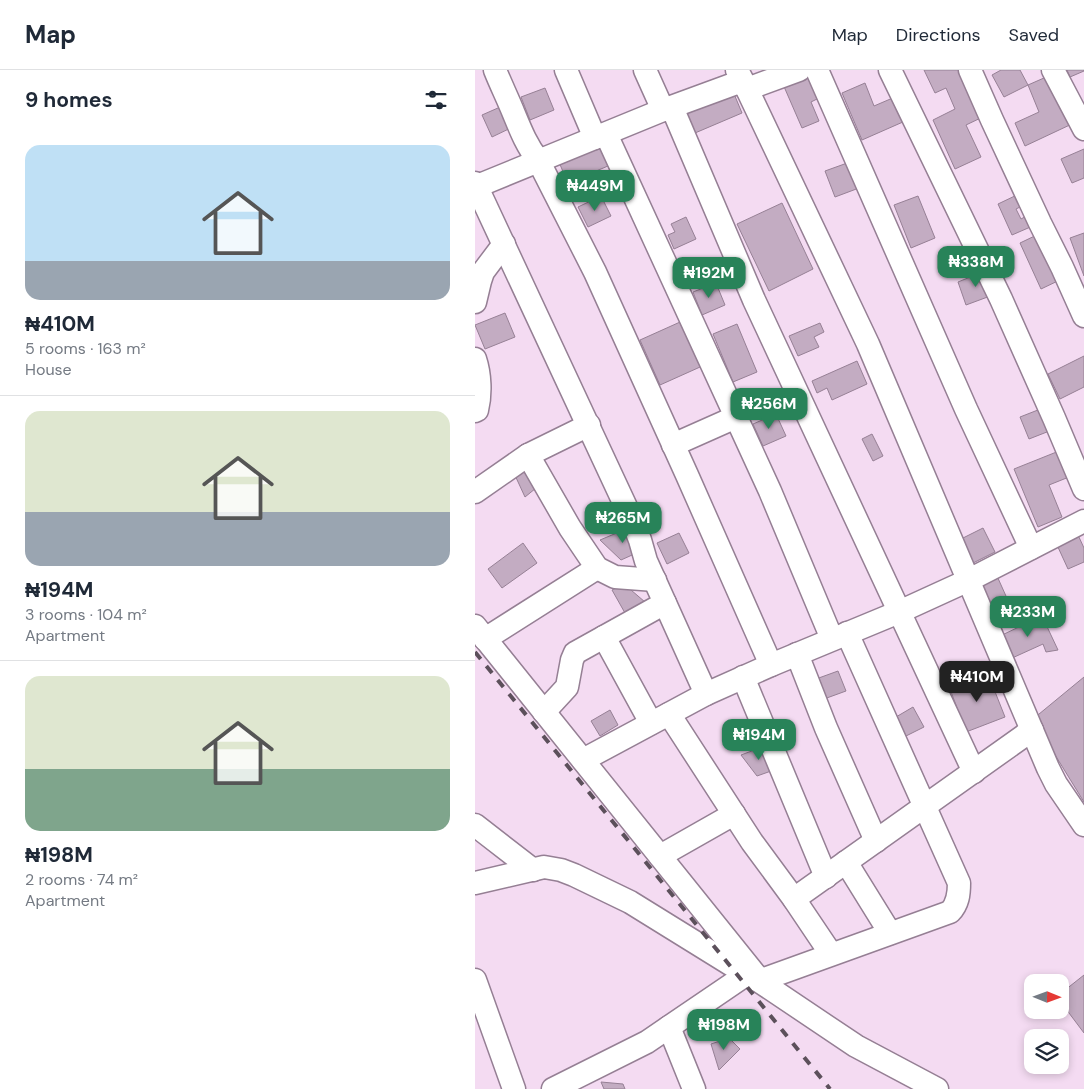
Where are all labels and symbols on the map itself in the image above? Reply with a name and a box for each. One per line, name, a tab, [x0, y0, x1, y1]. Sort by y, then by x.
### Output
pin: ₦449M	[560, 170, 630, 212]
pin: ₦338M	[941, 246, 1011, 288]
pin: ₦192M	[674, 256, 744, 299]
pin: ₦256M	[734, 388, 804, 430]
pin: ₦265M	[588, 502, 658, 544]
pin: ₦233M	[993, 596, 1063, 638]
pin: ₦410M	[942, 660, 1012, 703]
pin: ₦194M	[724, 718, 794, 761]
north arrow	[1024, 974, 1069, 1019]
pin: ₦198M	[689, 1008, 759, 1051]

